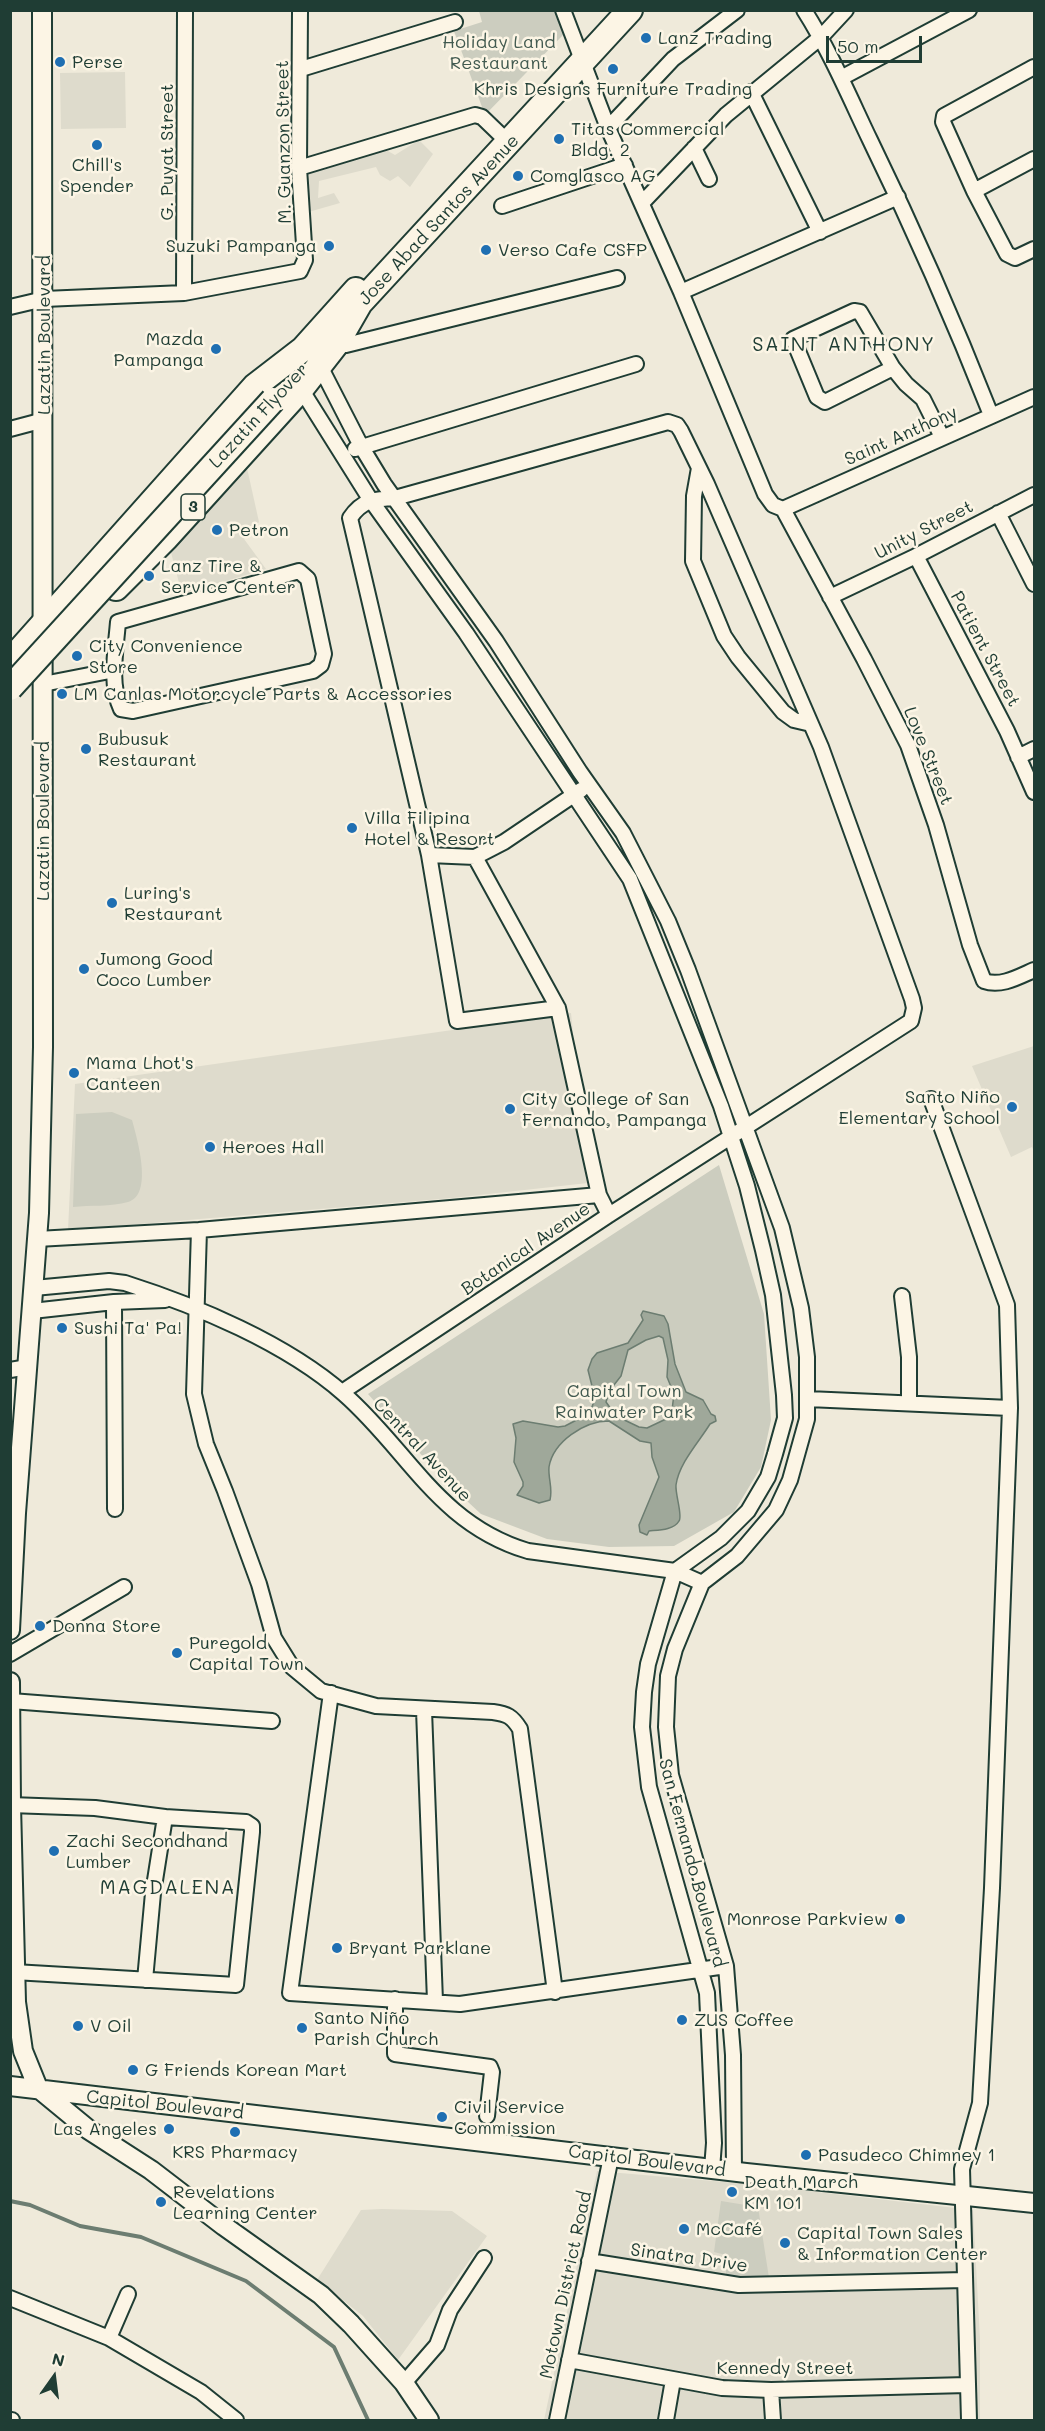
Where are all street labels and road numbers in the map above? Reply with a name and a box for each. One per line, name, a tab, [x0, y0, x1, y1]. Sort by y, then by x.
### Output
street label: M. Guanzon Street	[272, 60, 296, 224]
street label: G. Puyat Street	[156, 84, 178, 220]
street label: Jose Abad Santos Avenue	[354, 130, 524, 310]
street label: Lazatin Boulevard	[33, 255, 55, 415]
street label: Lazatin Flyover	[205, 359, 313, 473]
street label: Saint Anthony	[841, 402, 961, 470]
road number: 3	[181, 494, 205, 520]
street label: Unity Street	[871, 496, 977, 564]
street label: Patient Street	[945, 588, 1025, 710]
street label: Love Street	[899, 704, 957, 808]
street label: Lazatin Boulevard	[32, 741, 54, 901]
street label: Botanical Avenue	[457, 1198, 595, 1300]
street label: Central Avenue	[368, 1393, 476, 1507]
street label: San Fernando Boulevard	[654, 1756, 730, 1970]
street label: Capitol Boulevard	[85, 2086, 245, 2124]
street label: Capitol Boulevard	[567, 2141, 727, 2181]
street label: Motown District Road	[536, 2189, 596, 2381]
street label: Sinatra Drive	[629, 2239, 749, 2277]
street label: Kennedy Street	[716, 2357, 854, 2379]

